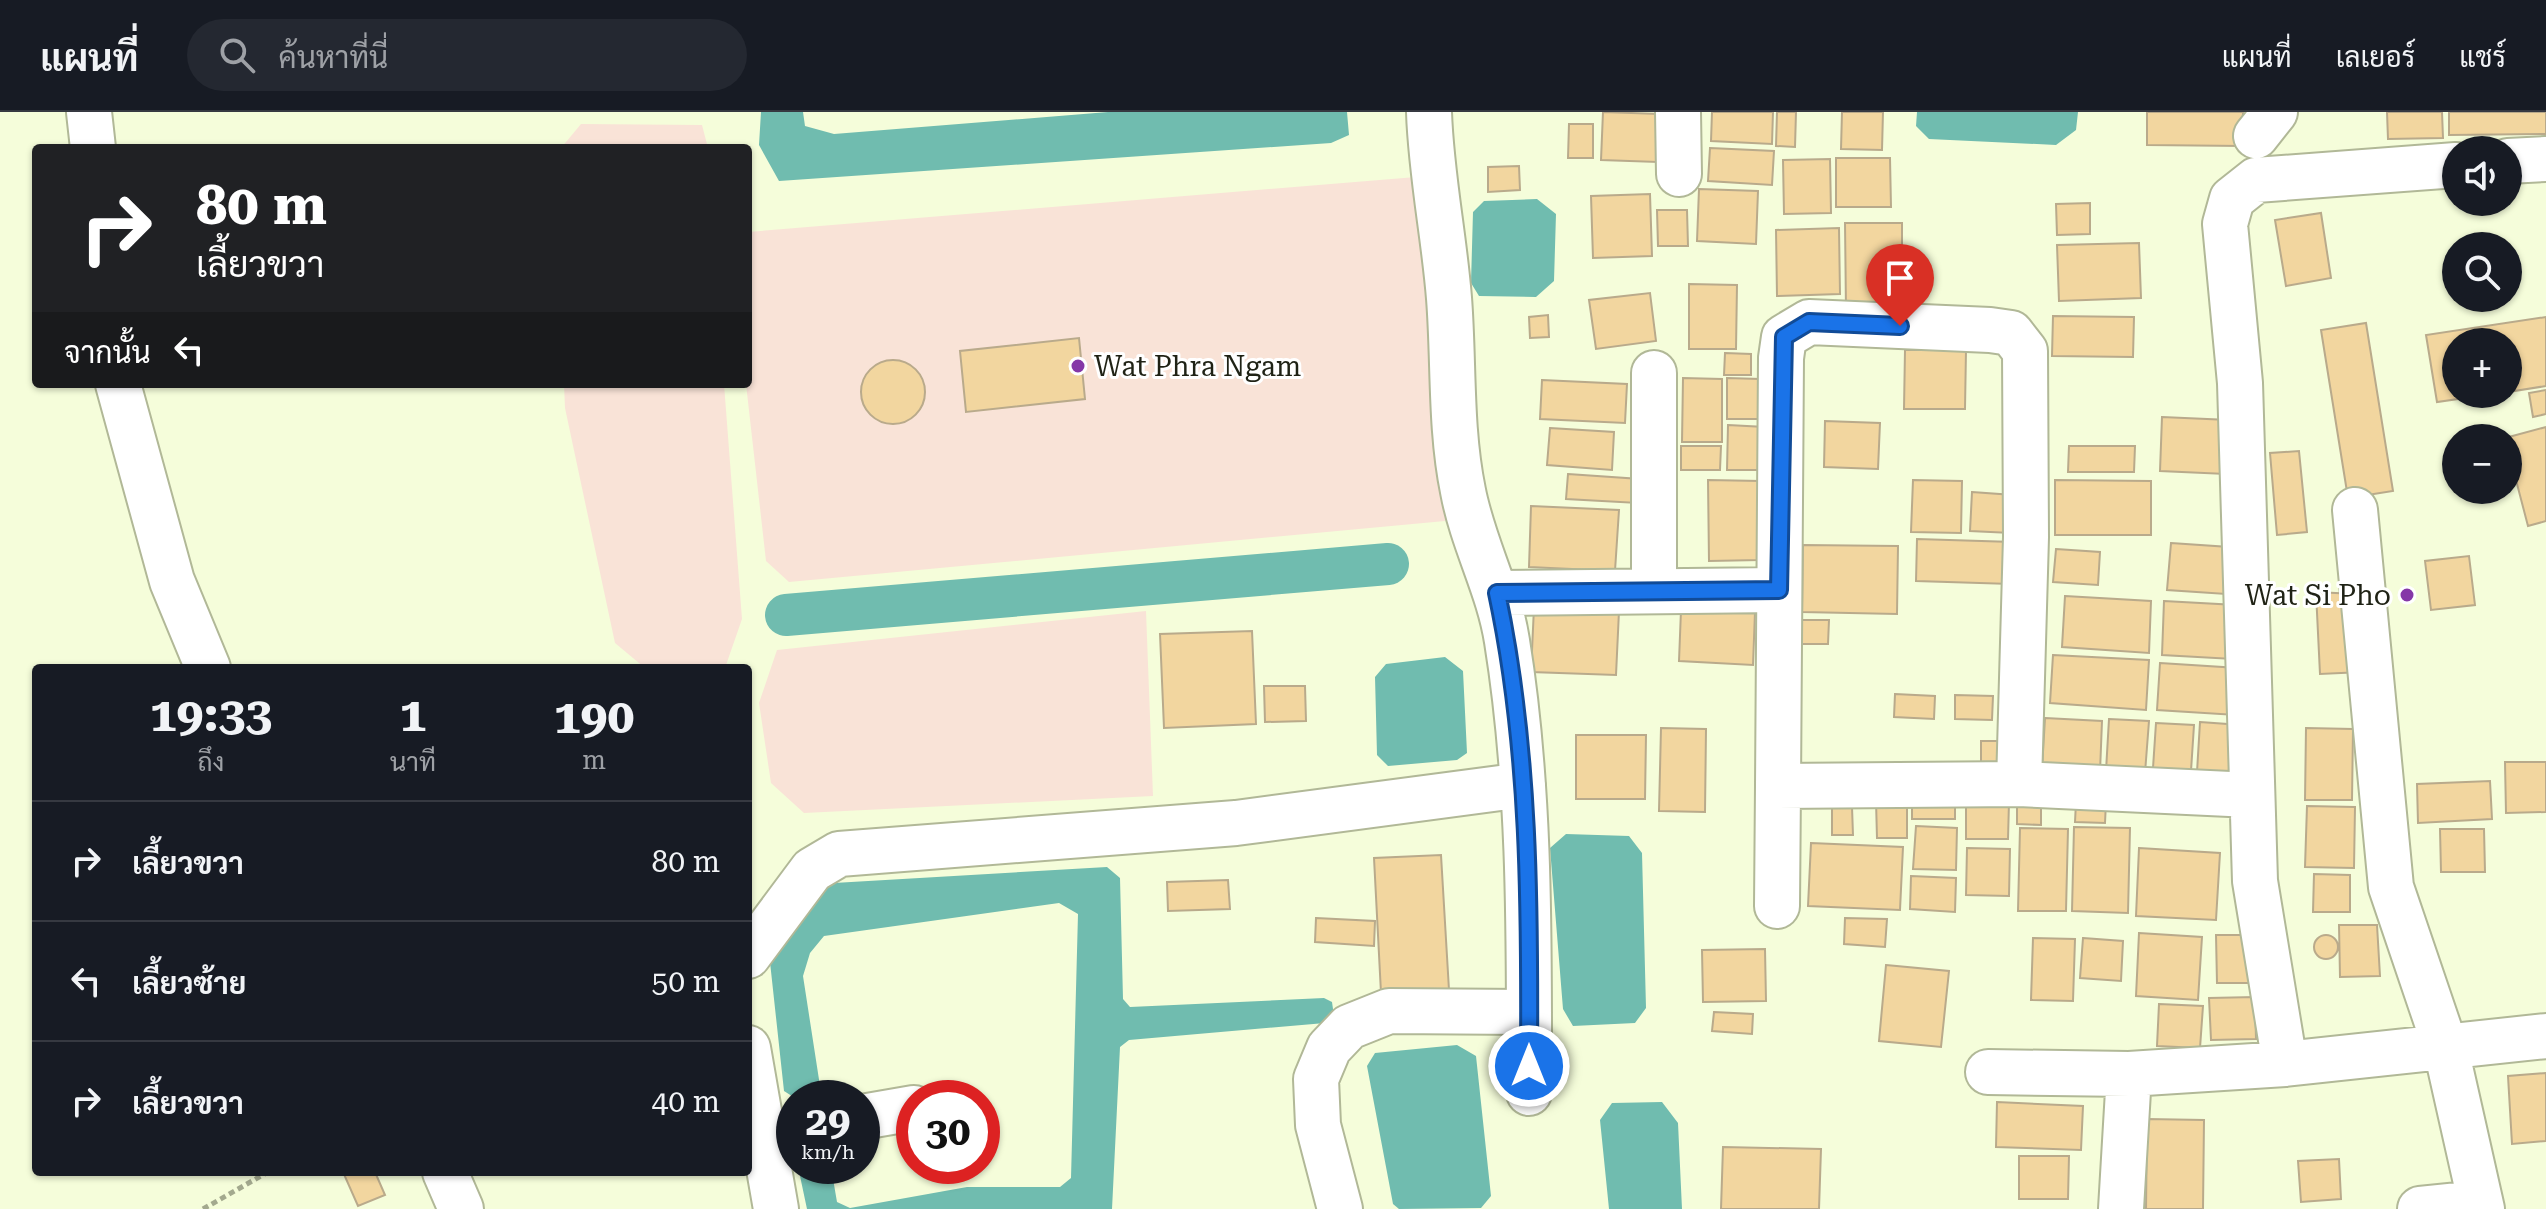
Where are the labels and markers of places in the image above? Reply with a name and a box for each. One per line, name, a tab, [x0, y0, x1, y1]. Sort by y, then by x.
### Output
pin	[1866, 244, 1934, 326]
place label: Wat Phra Ngam	[1094, 350, 1301, 383]
marker: Wat Phra Ngam	[1069, 357, 1087, 375]
place label: Wat Si Pho	[2245, 579, 2391, 612]
marker: Wat Si Pho	[2398, 586, 2416, 604]

